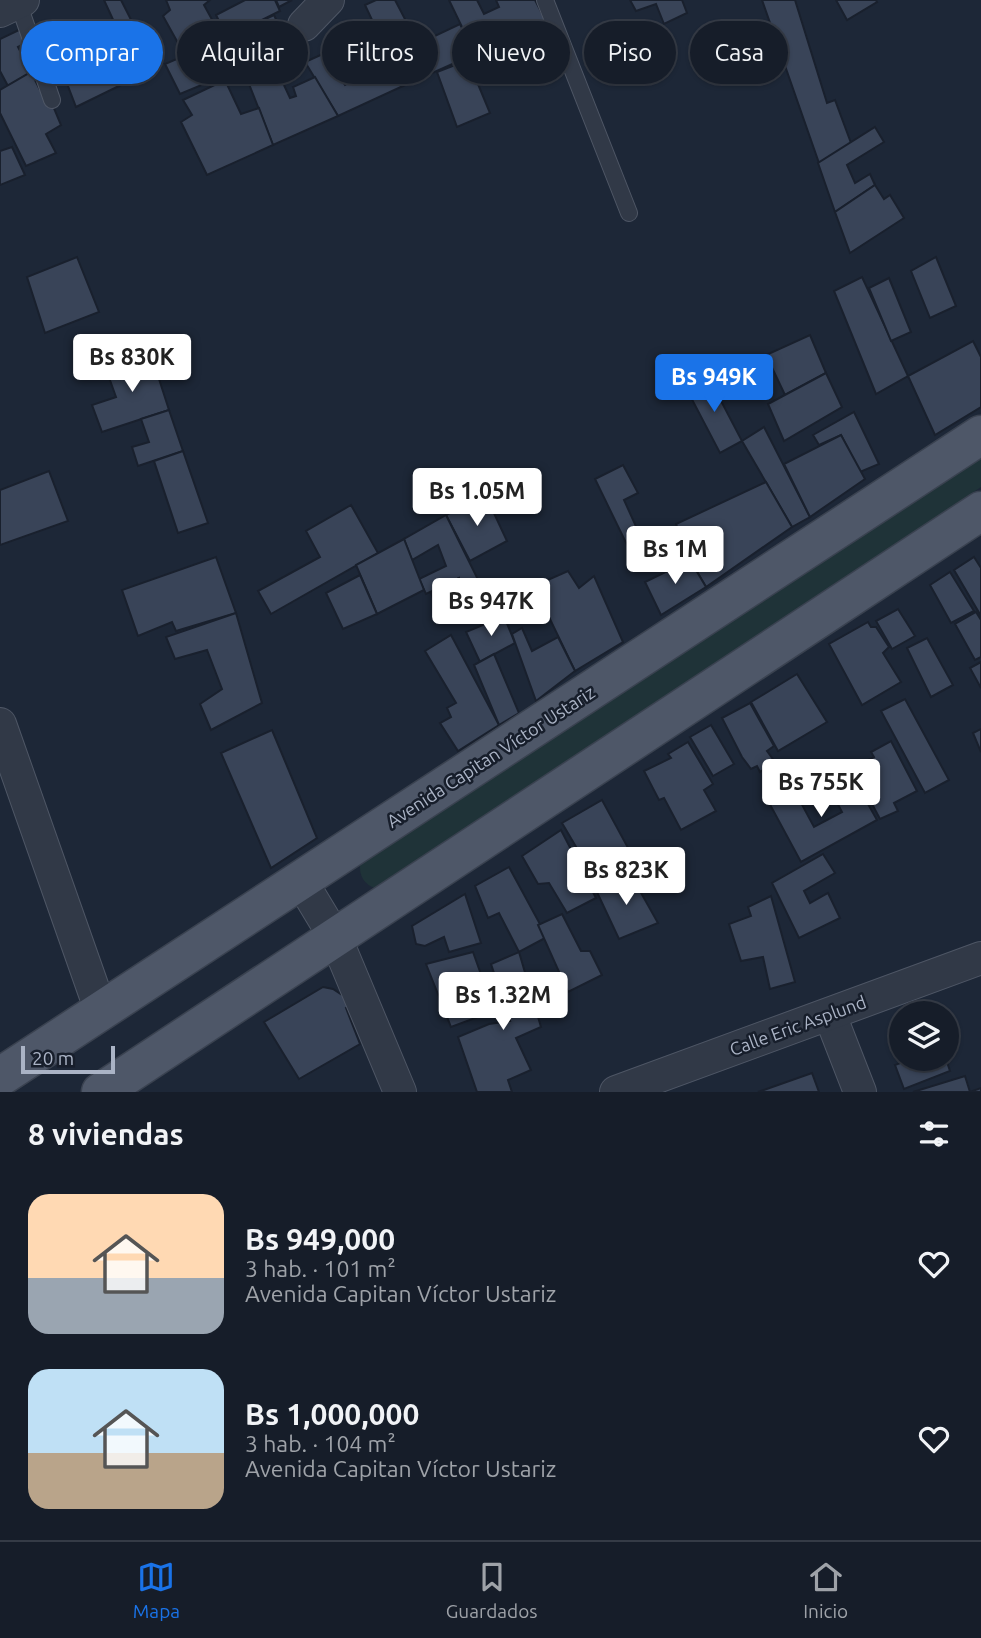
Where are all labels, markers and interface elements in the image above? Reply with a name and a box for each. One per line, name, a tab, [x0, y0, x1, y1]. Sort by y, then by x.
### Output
chip: Comprar	[21, 21, 163, 84]
chip: Alquilar	[177, 21, 308, 84]
chip: Filtros	[322, 21, 438, 84]
chip: Nuevo	[452, 21, 570, 84]
chip: Piso	[584, 21, 676, 84]
chip: Casa	[690, 21, 788, 84]
pin: Bs 830K	[67, 334, 197, 394]
text: Bs 830K	[89, 344, 175, 369]
pin: Bs 949K	[649, 354, 779, 414]
text: Bs 949K	[671, 364, 757, 389]
pin: Bs 1.05M	[405, 468, 549, 528]
text: Bs 1.05M	[429, 478, 525, 503]
pin: Bs 1M	[626, 526, 724, 586]
text: Bs 1M	[643, 536, 708, 561]
pin: Bs 947K	[426, 578, 556, 638]
text: Bs 947K	[448, 588, 534, 613]
street label: Avenida Capitan Víctor Ustariz	[383, 681, 598, 831]
pin: Bs 755K	[756, 760, 886, 819]
text: Bs 755K	[778, 769, 864, 794]
pin: Bs 823K	[561, 848, 691, 907]
text: Bs 823K	[583, 857, 669, 882]
pin: Bs 1.32M	[431, 972, 575, 1032]
text: Bs 1.32M	[455, 982, 551, 1007]
street label: Calle Eric Asplund	[727, 991, 869, 1059]
map controls	[889, 1001, 959, 1071]
button: layers	[889, 1001, 959, 1071]
scale bar	[21, 1043, 116, 1075]
text: 20 m	[32, 1047, 74, 1069]
icon: filters	[915, 1115, 953, 1153]
text: 8 viviendas	[28, 1117, 184, 1151]
icon: home	[84, 1222, 168, 1306]
text: Bs 949,000	[245, 1222, 395, 1256]
icon: heart	[915, 1245, 953, 1283]
text: 3 hab. · 101 m²	[245, 1256, 396, 1281]
text: Avenida Capitan Víctor Ustariz	[245, 1281, 556, 1306]
icon: home	[84, 1397, 168, 1481]
text: Bs 1,000,000	[245, 1397, 419, 1431]
icon: heart	[915, 1420, 953, 1458]
text: 3 hab. · 104 m²	[245, 1431, 396, 1456]
text: Avenida Capitan Víctor Ustariz	[245, 1456, 556, 1481]
tab: Mapa	[133, 1558, 180, 1622]
tab: Guardados	[446, 1558, 538, 1622]
tab: Inicio	[803, 1558, 848, 1622]

